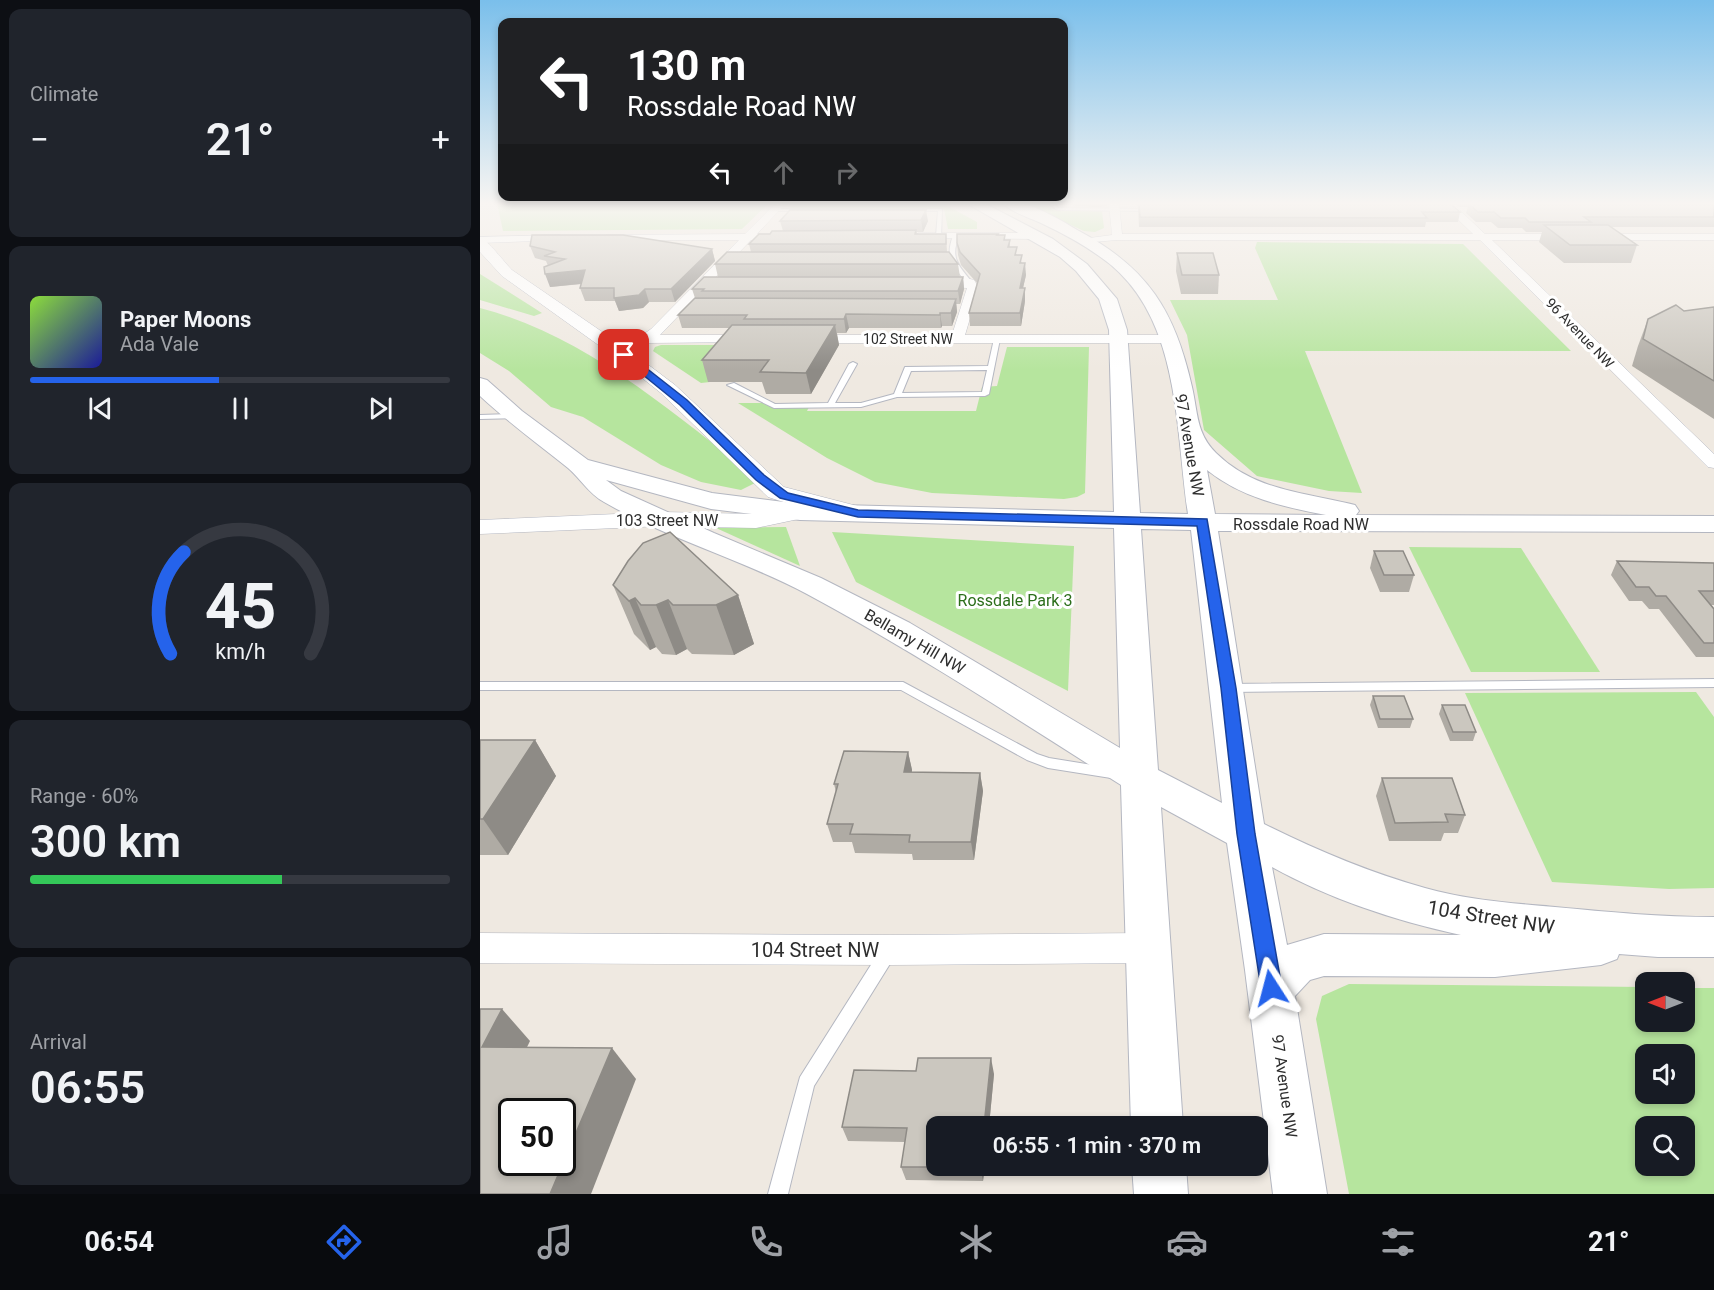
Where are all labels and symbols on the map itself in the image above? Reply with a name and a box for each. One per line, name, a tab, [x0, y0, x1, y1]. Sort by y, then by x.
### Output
street label: 96 Avenue NW	[1543, 295, 1618, 372]
pin	[598, 329, 649, 380]
street label: 102 Street NW	[863, 331, 954, 347]
street label: 97 Avenue NW	[1171, 392, 1208, 498]
street label: 103 Street NW	[616, 511, 718, 530]
street label: Rossdale Road NW	[1233, 515, 1369, 534]
park label: Rossdale Park 3	[958, 591, 1072, 610]
street label: Bellamy Hill NW	[861, 605, 969, 678]
street label: 104 Street NW	[1426, 895, 1557, 939]
street label: 104 Street NW	[751, 938, 879, 962]
position arrow	[1239, 956, 1303, 1020]
north arrow	[1635, 972, 1695, 1032]
street label: 97 Avenue NW	[1268, 1033, 1301, 1139]
speed limit sign: 50	[498, 1098, 576, 1176]

